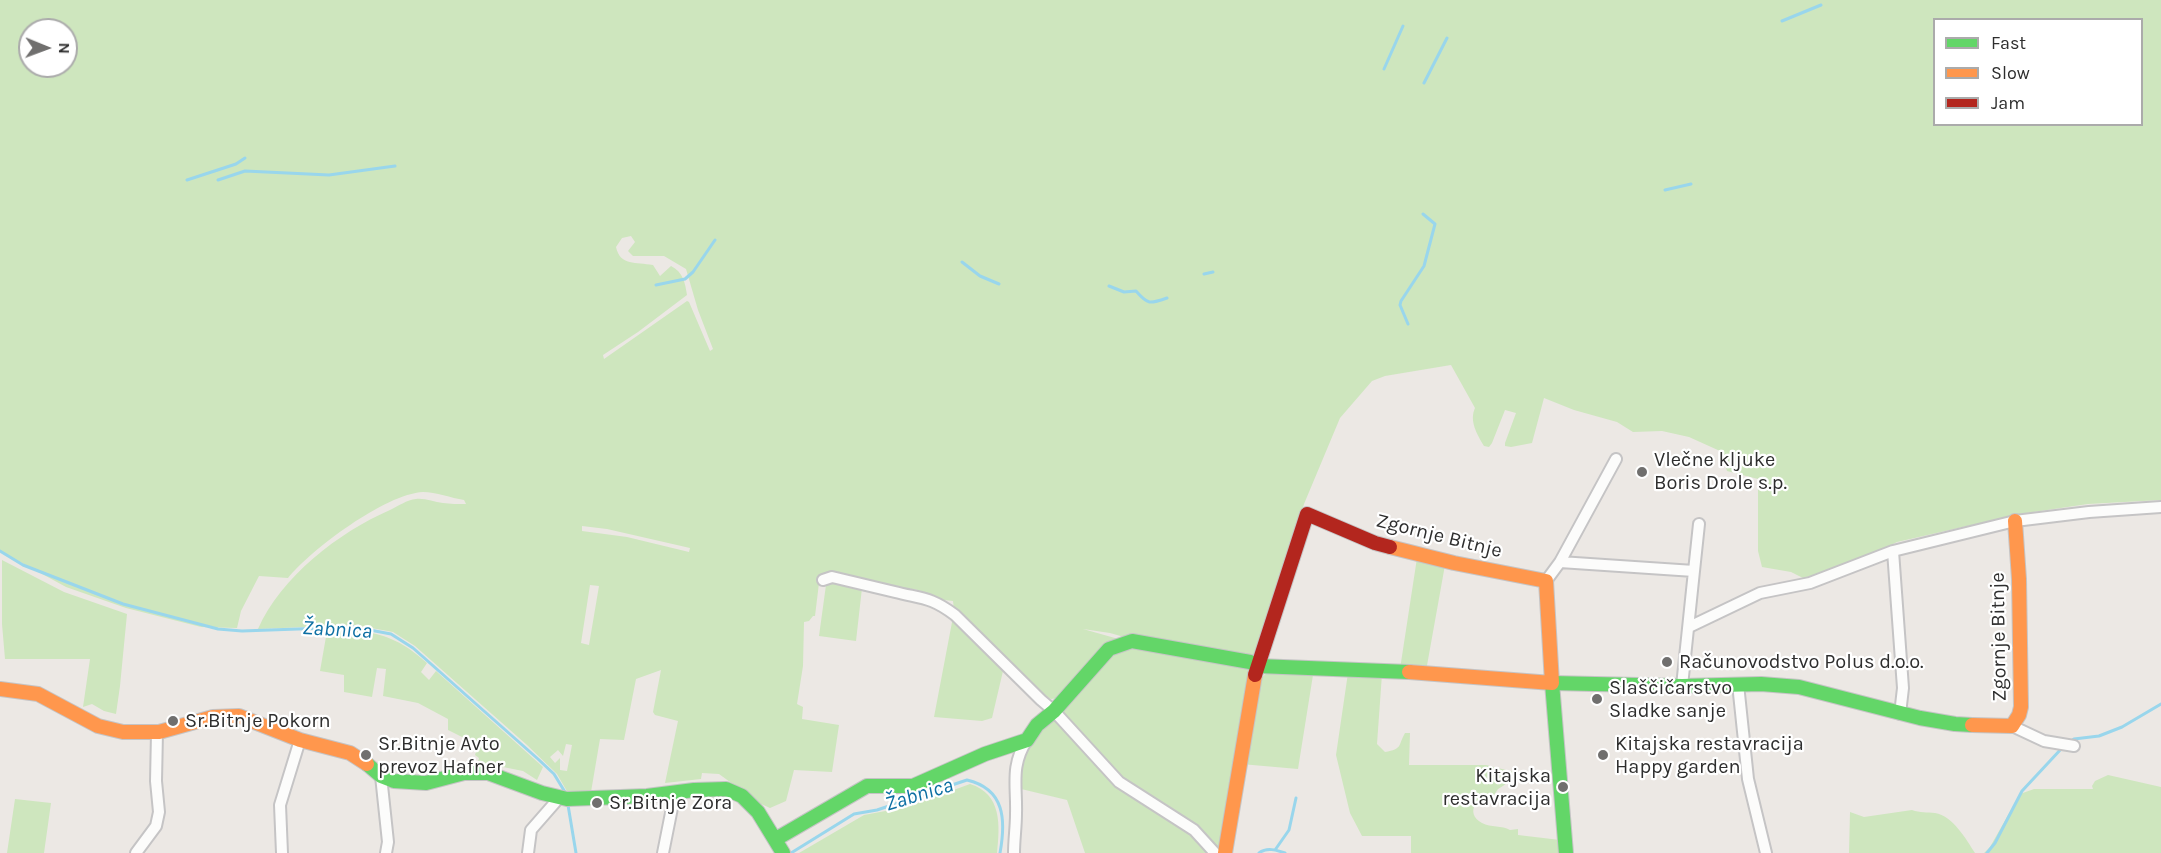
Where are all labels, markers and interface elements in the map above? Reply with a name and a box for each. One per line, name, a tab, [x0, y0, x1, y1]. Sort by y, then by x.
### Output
north arrow	[18, 18, 78, 78]
legend	[1933, 18, 2143, 126]
text: Fast	[1991, 32, 2026, 54]
text: N	[55, 42, 74, 54]
text: Slow	[1991, 62, 2030, 84]
text: Jam	[1991, 92, 2025, 114]
place label: Vlečne kljuke Boris Drole s.p.	[1654, 448, 1787, 495]
marker: Vlečne kljuke Boris Drole s.p.	[1635, 465, 1649, 479]
street label: Zgornje Bitnje	[1373, 509, 1505, 563]
street label: Zgornje Bitnje	[1986, 572, 2012, 702]
water label: Žabnica	[301, 616, 373, 644]
place label: Računovodstvo Polus d.o.o.	[1679, 650, 1924, 674]
marker: Računovodstvo Polus d.o.o.	[1660, 655, 1674, 669]
place label: Slaščičarstvo Sladke sanje	[1609, 676, 1732, 723]
marker: Slaščičarstvo Sladke sanje	[1590, 692, 1604, 706]
place label: Sr.Bitnje Pokorn	[185, 709, 331, 733]
marker: Sr.Bitnje Pokorn	[166, 714, 180, 728]
place label: Sr.Bitnje Avto prevoz Hafner	[378, 732, 503, 779]
place label: Kitajska restavracija Happy garden	[1615, 732, 1804, 779]
marker: Sr.Bitnje Avto prevoz Hafner	[359, 748, 373, 762]
marker: Kitajska restavracija Happy garden	[1596, 748, 1610, 762]
place label: Kitajska restavracija	[1443, 764, 1551, 811]
water label: Žabnica	[882, 773, 956, 817]
marker: Kitajska restavracija	[1556, 780, 1570, 794]
place label: Sr.Bitnje Zora	[609, 791, 732, 815]
marker: Sr.Bitnje Zora	[590, 796, 604, 810]

